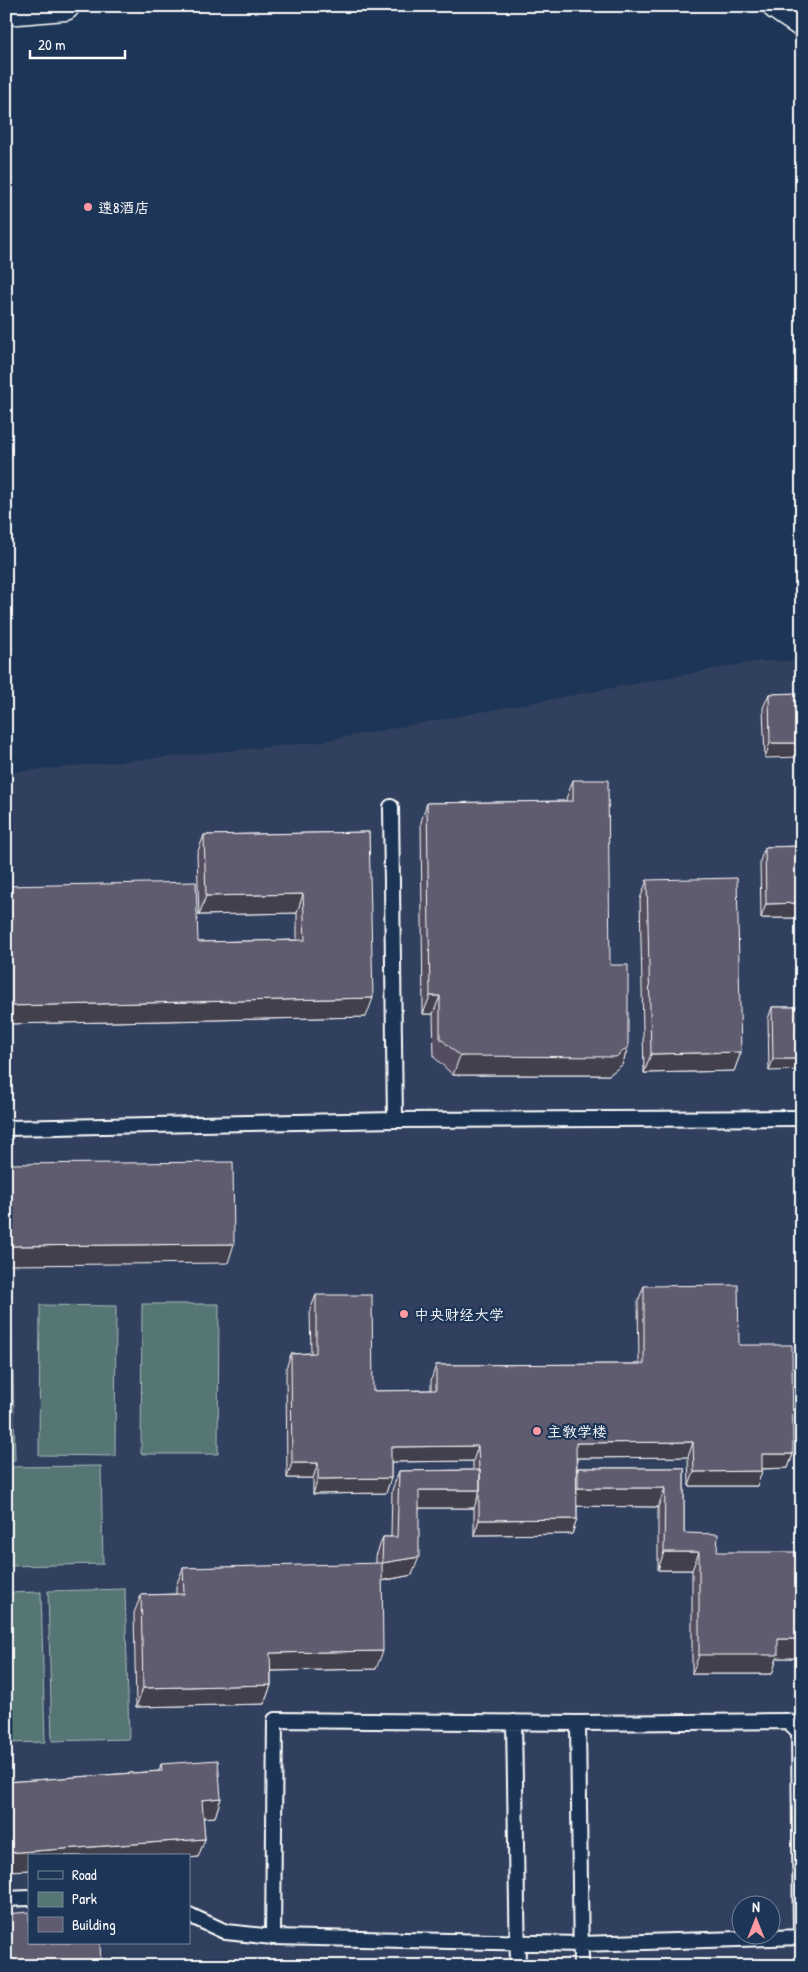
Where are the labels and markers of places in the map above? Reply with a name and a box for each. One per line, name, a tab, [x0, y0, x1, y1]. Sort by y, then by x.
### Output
place label: 速8酒店	[98, 197, 150, 218]
marker: 速8酒店	[82, 201, 94, 213]
place label: 中央财经大学	[414, 1304, 504, 1325]
marker: 中央财经大学	[398, 1308, 410, 1320]
place label: 主教学楼	[547, 1421, 607, 1442]
marker: 主教学楼	[531, 1425, 543, 1437]

